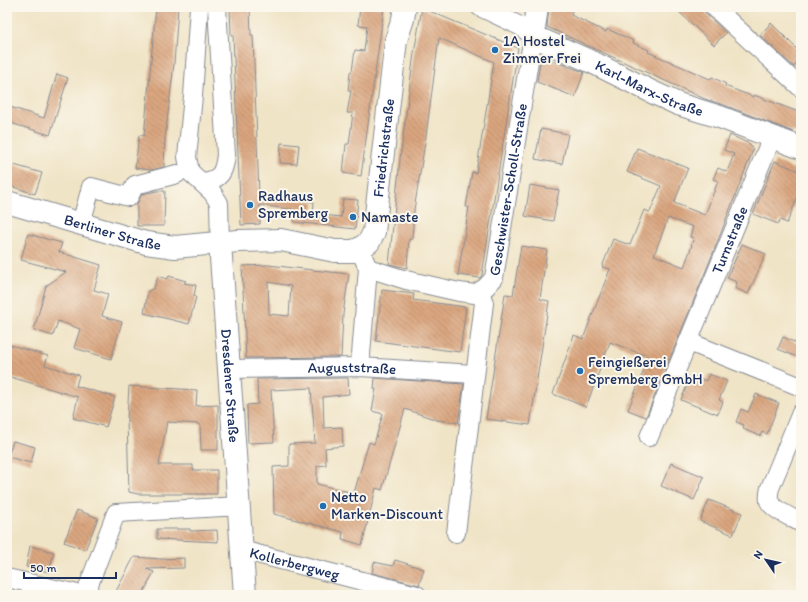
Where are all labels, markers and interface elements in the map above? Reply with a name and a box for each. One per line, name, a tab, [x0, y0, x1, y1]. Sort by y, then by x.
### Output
place label: 1A Hostel Zimmer Frei	[503, 32, 581, 67]
marker: 1A Hostel Zimmer Frei	[490, 45, 500, 55]
street label: Karl-Marx-Straße	[592, 56, 705, 120]
street label: Friedrichstraße	[369, 98, 398, 198]
street label: Geschwister-Scholl-Straße	[486, 102, 531, 277]
place label: Radhaus Spremberg	[258, 187, 328, 222]
marker: Radhaus Spremberg	[245, 200, 255, 210]
street label: Turnstraße	[708, 203, 752, 276]
place label: Namaste	[361, 208, 418, 226]
street label: Berliner Straße	[62, 210, 162, 254]
marker: Namaste	[348, 212, 358, 222]
street label: Dresdener Straße	[217, 328, 243, 443]
place label: Feingießerei Spremberg GmbH	[588, 353, 703, 388]
street label: Auguststraße	[308, 358, 397, 378]
marker: Feingießerei Spremberg GmbH	[575, 366, 585, 376]
place label: Netto Marken-Discount	[331, 488, 443, 523]
marker: Netto Marken-Discount	[318, 501, 328, 511]
north arrow	[746, 540, 786, 580]
street label: Kollerbergweg	[248, 544, 342, 584]
text: N	[751, 548, 766, 561]
scale bar	[24, 554, 116, 580]
text: 50 m	[30, 561, 56, 575]

